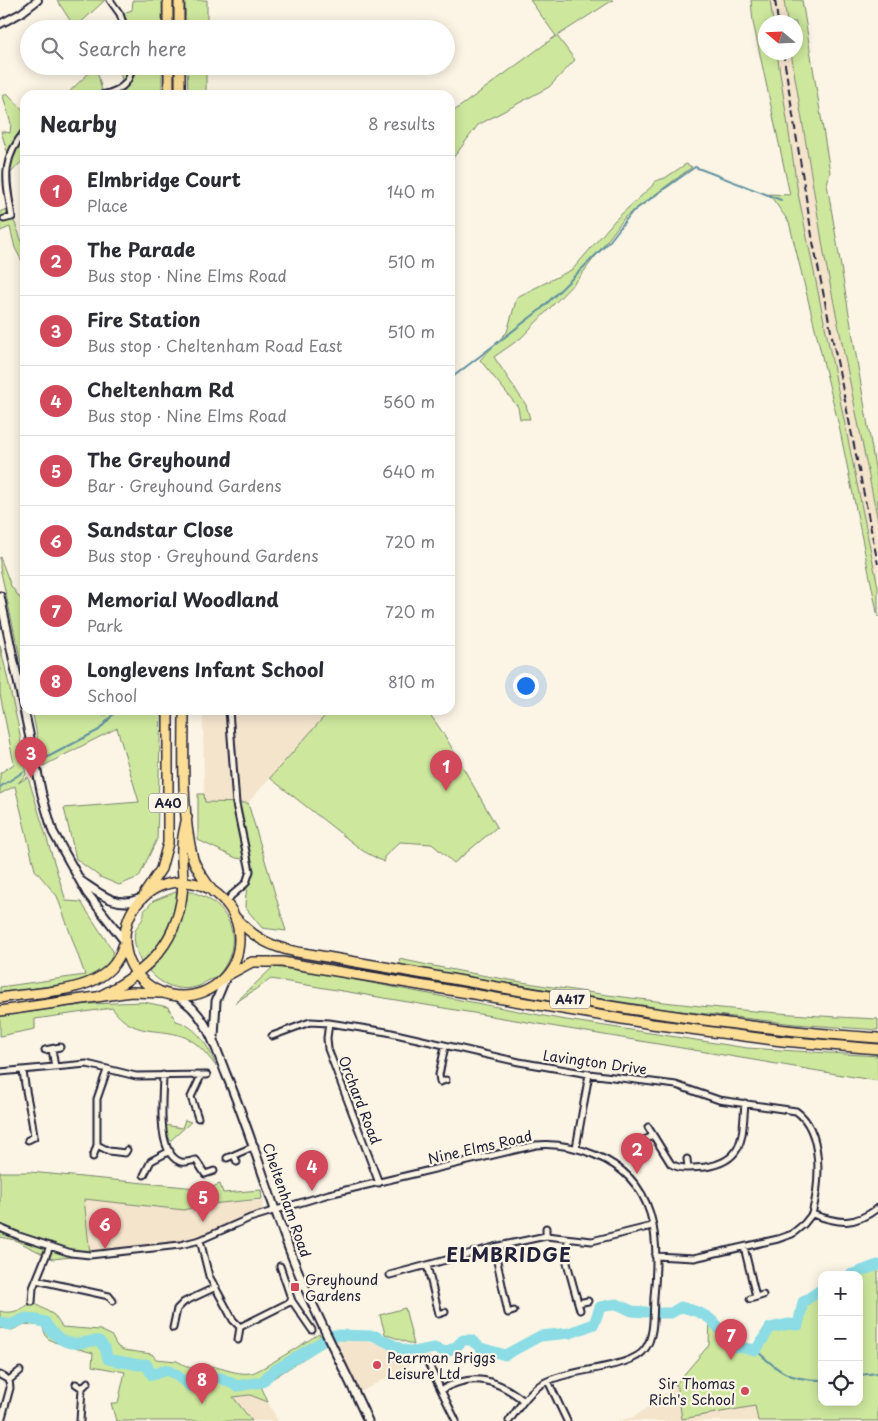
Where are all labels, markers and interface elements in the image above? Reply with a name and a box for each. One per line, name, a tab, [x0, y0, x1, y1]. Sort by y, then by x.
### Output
north arrow	[758, 15, 803, 60]
search box	[20, 20, 455, 75]
icon: search	[38, 34, 66, 62]
text: Search here	[78, 34, 187, 62]
text: Nearby	[40, 107, 117, 139]
text: 8 results	[368, 111, 435, 135]
text: Elmbridge Court	[87, 165, 241, 193]
text: 1	[52, 179, 60, 203]
text: 140 m	[387, 179, 435, 203]
text: Place	[87, 193, 128, 217]
text: The Parade	[87, 235, 195, 263]
text: 2	[50, 249, 62, 273]
text: 510 m	[387, 249, 435, 273]
text: Bus stop · Nine Elms Road	[87, 263, 287, 287]
text: Fire Station	[87, 305, 201, 333]
text: 3	[51, 319, 61, 343]
text: 510 m	[387, 319, 435, 343]
text: Bus stop · Cheltenham Road East	[87, 333, 342, 357]
text: Cheltenham Rd	[87, 375, 234, 403]
text: 4	[51, 389, 61, 413]
text: 560 m	[383, 389, 435, 413]
text: Bus stop · Nine Elms Road	[87, 403, 287, 427]
text: The Greyhound	[87, 445, 231, 473]
text: 5	[51, 459, 61, 483]
text: 640 m	[382, 459, 435, 483]
text: Bar · Greyhound Gardens	[87, 473, 282, 497]
text: Sandstar Close	[87, 515, 233, 543]
text: 6	[50, 529, 62, 553]
text: 720 m	[385, 529, 435, 553]
text: Bus stop · Greyhound Gardens	[87, 543, 319, 567]
text: Memorial Woodland	[87, 585, 279, 613]
text: 7	[51, 599, 61, 623]
text: 720 m	[385, 599, 435, 623]
text: Park	[87, 613, 123, 637]
text: Longlevens Infant School	[87, 655, 324, 683]
text: 8	[51, 669, 61, 693]
text: 810 m	[388, 669, 435, 693]
your location	[513, 673, 539, 699]
text: School	[87, 683, 137, 707]
pin: 3	[15, 737, 47, 778]
pin: 1	[430, 750, 462, 791]
road number: A40	[149, 794, 187, 812]
road number: A417	[550, 990, 590, 1009]
street label: Lavington Drive	[542, 1044, 648, 1080]
street label: Orchard Road	[333, 1053, 387, 1147]
street label: Nine Elms Road	[426, 1125, 534, 1169]
pin: 2	[621, 1133, 653, 1174]
street label: Cheltenham Road	[258, 1140, 316, 1260]
pin: 4	[296, 1150, 328, 1191]
pin: 5	[187, 1181, 219, 1222]
pin: 6	[89, 1208, 121, 1249]
district label: ELMBRIDGE	[446, 1240, 572, 1268]
place label: Greyhound Gardens	[305, 1269, 378, 1306]
map controls	[818, 1271, 863, 1406]
button: +	[818, 1271, 863, 1316]
marker: Greyhound Gardens	[289, 1281, 301, 1293]
button: −	[818, 1316, 863, 1361]
pin: 7	[715, 1319, 747, 1360]
place label: Pearman Briggs Leisure Ltd	[387, 1347, 496, 1384]
marker: Pearman Briggs Leisure Ltd	[371, 1359, 383, 1371]
button: locate	[818, 1361, 863, 1406]
pin: 8	[186, 1363, 218, 1404]
place label: Sir Thomas Rich's School	[649, 1373, 735, 1410]
marker: Sir Thomas Rich's School	[739, 1385, 751, 1397]

